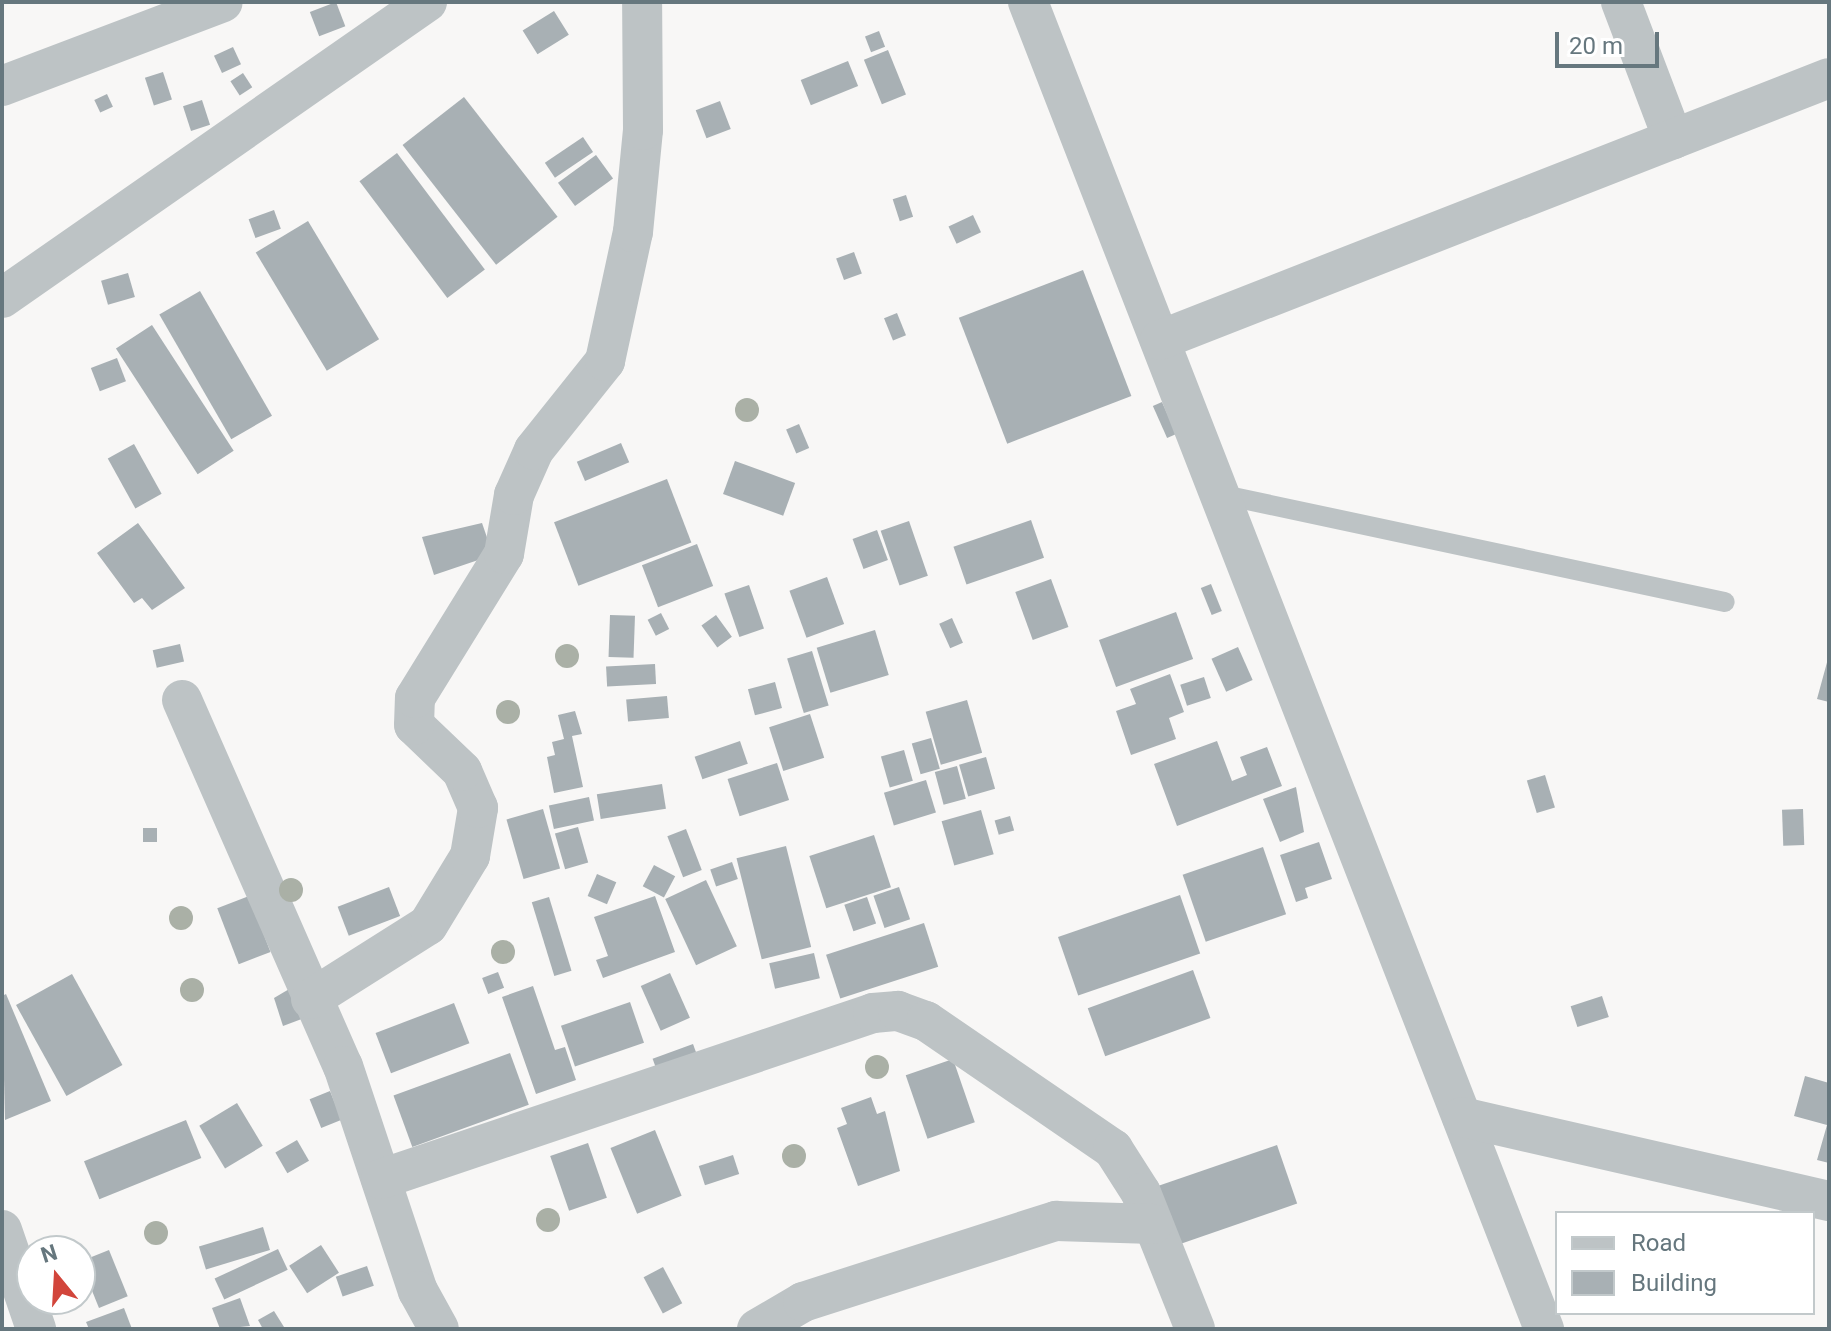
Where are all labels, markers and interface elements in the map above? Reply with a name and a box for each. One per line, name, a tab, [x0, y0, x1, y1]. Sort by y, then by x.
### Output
scale bar	[1559, 16, 1663, 66]
text: 20 m	[1569, 32, 1623, 60]
legend	[1555, 1211, 1815, 1315]
text: Road	[1631, 1229, 1686, 1257]
north arrow	[16, 1235, 96, 1315]
text: N	[38, 1239, 60, 1268]
text: Building	[1631, 1269, 1717, 1297]

